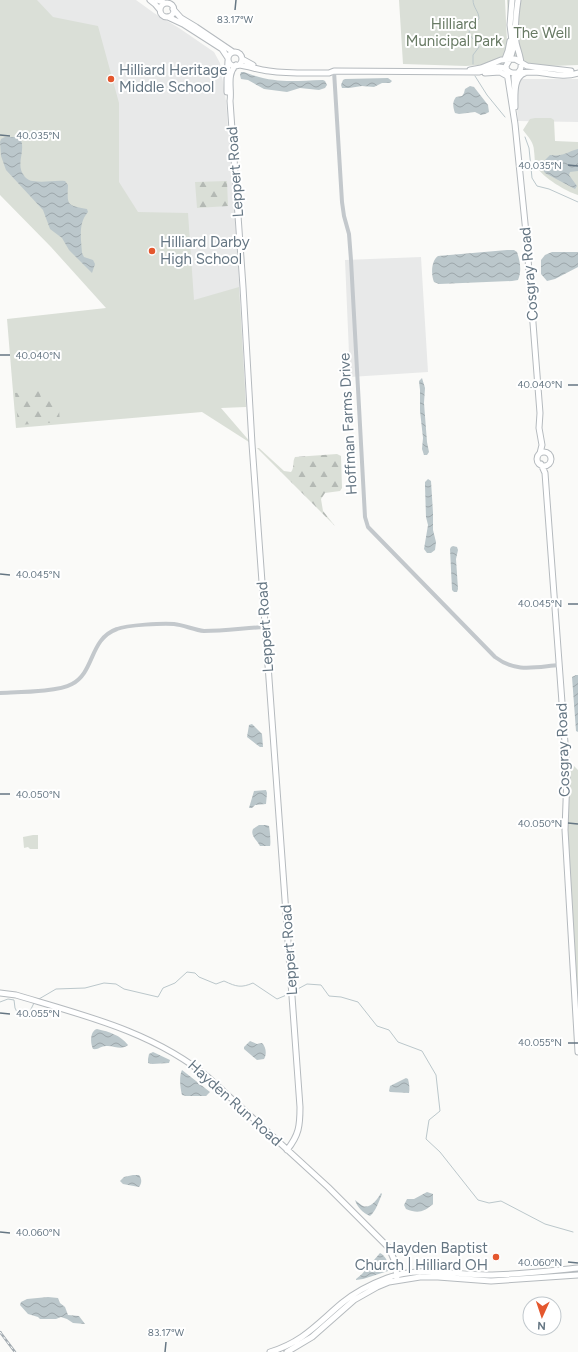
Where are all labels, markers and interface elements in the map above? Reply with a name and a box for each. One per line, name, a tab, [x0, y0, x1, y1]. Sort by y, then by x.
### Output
text: 83.17°W	[217, 13, 254, 26]
park label: Hilliard Municipal Park	[406, 15, 503, 50]
park label: The Well	[513, 24, 571, 42]
place label: Hilliard Heritage Middle School	[119, 61, 227, 96]
marker: Hilliard Heritage Middle School	[106, 74, 116, 84]
street label: Leppert Road	[223, 126, 247, 218]
text: 40.035°N	[16, 129, 60, 142]
text: 40.035°N	[518, 159, 562, 172]
street label: Cosgray Road	[516, 226, 542, 322]
place label: Hilliard Darby High School	[160, 233, 250, 268]
marker: Hilliard Darby High School	[147, 246, 157, 256]
text: 40.040°N	[15, 349, 61, 362]
street label: Hoffman Farms Drive	[335, 352, 361, 496]
text: 40.040°N	[517, 378, 563, 391]
text: 40.045°N	[16, 568, 60, 581]
street label: Leppert Road	[253, 581, 277, 673]
text: 40.045°N	[518, 597, 562, 610]
street label: Cosgray Road	[552, 703, 574, 797]
text: 40.050°N	[16, 788, 60, 801]
text: 40.050°N	[518, 817, 562, 830]
street label: Leppert Road	[277, 904, 301, 996]
text: 40.055°N	[16, 1007, 60, 1020]
text: 40.055°N	[518, 1036, 562, 1049]
street label: Hayden Run Road	[184, 1056, 286, 1150]
text: 40.060°N	[16, 1226, 60, 1239]
place label: Hayden Baptist Church | Hilliard OH	[355, 1239, 488, 1274]
marker: Hayden Baptist Church | Hilliard OH	[491, 1252, 501, 1262]
text: 40.060°N	[518, 1256, 562, 1269]
north arrow	[522, 1296, 562, 1336]
text: N	[537, 1319, 546, 1332]
text: 83.17°W	[148, 1326, 185, 1339]

